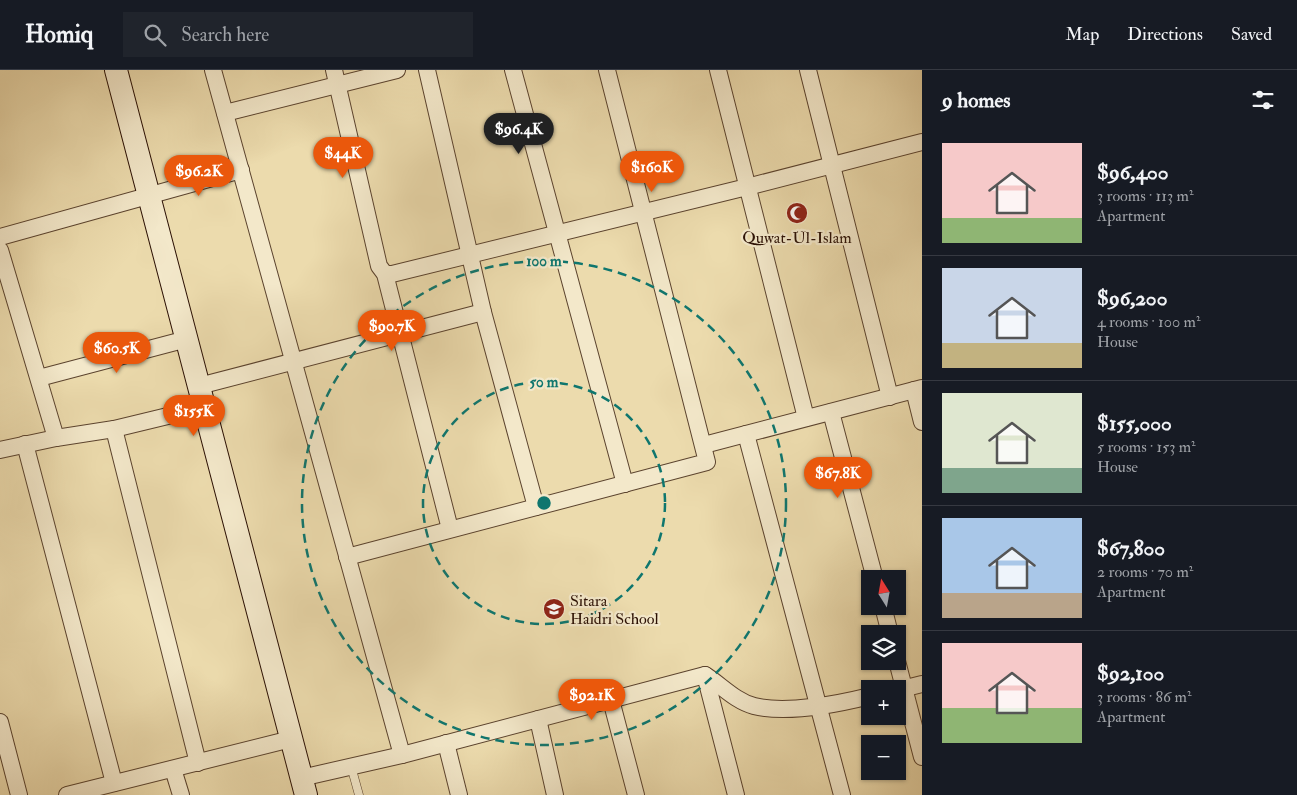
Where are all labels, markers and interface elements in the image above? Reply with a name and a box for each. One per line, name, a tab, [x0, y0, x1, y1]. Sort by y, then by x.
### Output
search box	[123, 12, 473, 57]
text: Homiq	[25, 19, 93, 50]
icon: search	[141, 21, 169, 49]
text: Search here	[181, 23, 269, 47]
text: Map	[1066, 23, 1099, 46]
text: Directions	[1127, 23, 1203, 46]
text: Saved	[1231, 23, 1272, 46]
icon: filters	[1249, 86, 1277, 114]
text: 9 homes	[942, 87, 1011, 114]
pin: $96.4K	[478, 112, 560, 155]
text: $96.4K	[495, 119, 543, 139]
pin: $44K	[313, 136, 373, 179]
text: $44K	[324, 143, 362, 163]
pin: $160K	[617, 150, 687, 193]
pin: $96.2K	[158, 154, 240, 197]
text: $160K	[631, 157, 673, 177]
text: $96,400	[1097, 159, 1169, 186]
text: $96.2K	[175, 161, 223, 181]
icon: home	[982, 163, 1042, 223]
text: 3 rooms · 113 m²	[1097, 186, 1193, 206]
mosque icon: Quwat-Ul-Islam	[785, 201, 809, 225]
text: Apartment	[1097, 206, 1165, 226]
place label: Quwat-Ul-Islam	[742, 228, 852, 248]
text: 100 m	[526, 252, 562, 271]
text: $96,200	[1097, 285, 1167, 312]
icon: home	[982, 288, 1042, 348]
pin: $90.7K	[351, 310, 433, 352]
text: 4 rooms · 100 m²	[1097, 312, 1200, 332]
text: $90.7K	[369, 316, 415, 336]
pin: $60.5K	[76, 332, 158, 374]
text: House	[1097, 332, 1138, 352]
text: $60.5K	[94, 338, 140, 358]
text: 50 m	[530, 373, 559, 392]
pin: $155K	[159, 394, 229, 437]
text: $155K	[174, 401, 214, 421]
text: $155,000	[1097, 410, 1172, 437]
icon: home	[982, 413, 1042, 473]
text: 5 rooms · 153 m²	[1097, 437, 1196, 457]
pin: $67.8K	[797, 456, 879, 499]
text: House	[1097, 457, 1138, 477]
text: $67.8K	[815, 463, 861, 483]
centre of rings	[535, 494, 553, 512]
text: $67,800	[1097, 535, 1165, 562]
icon: home	[982, 538, 1042, 598]
text: 2 rooms · 70 m²	[1097, 562, 1193, 582]
north arrow	[861, 570, 906, 615]
map controls	[861, 570, 906, 780]
text: Apartment	[1097, 582, 1165, 602]
place label: Sitara Haidri School	[570, 591, 659, 629]
school or university icon: Sitara Haidri School	[542, 597, 566, 621]
button: layers	[861, 625, 906, 670]
text: $92,100	[1097, 660, 1164, 687]
icon: home	[982, 663, 1042, 723]
pin: $92.1K	[551, 678, 633, 721]
button: +	[861, 680, 906, 725]
text: $92.1K	[569, 685, 615, 705]
text: 3 rooms · 86 m²	[1097, 687, 1191, 707]
text: Apartment	[1097, 707, 1165, 727]
button: −	[861, 735, 906, 780]

